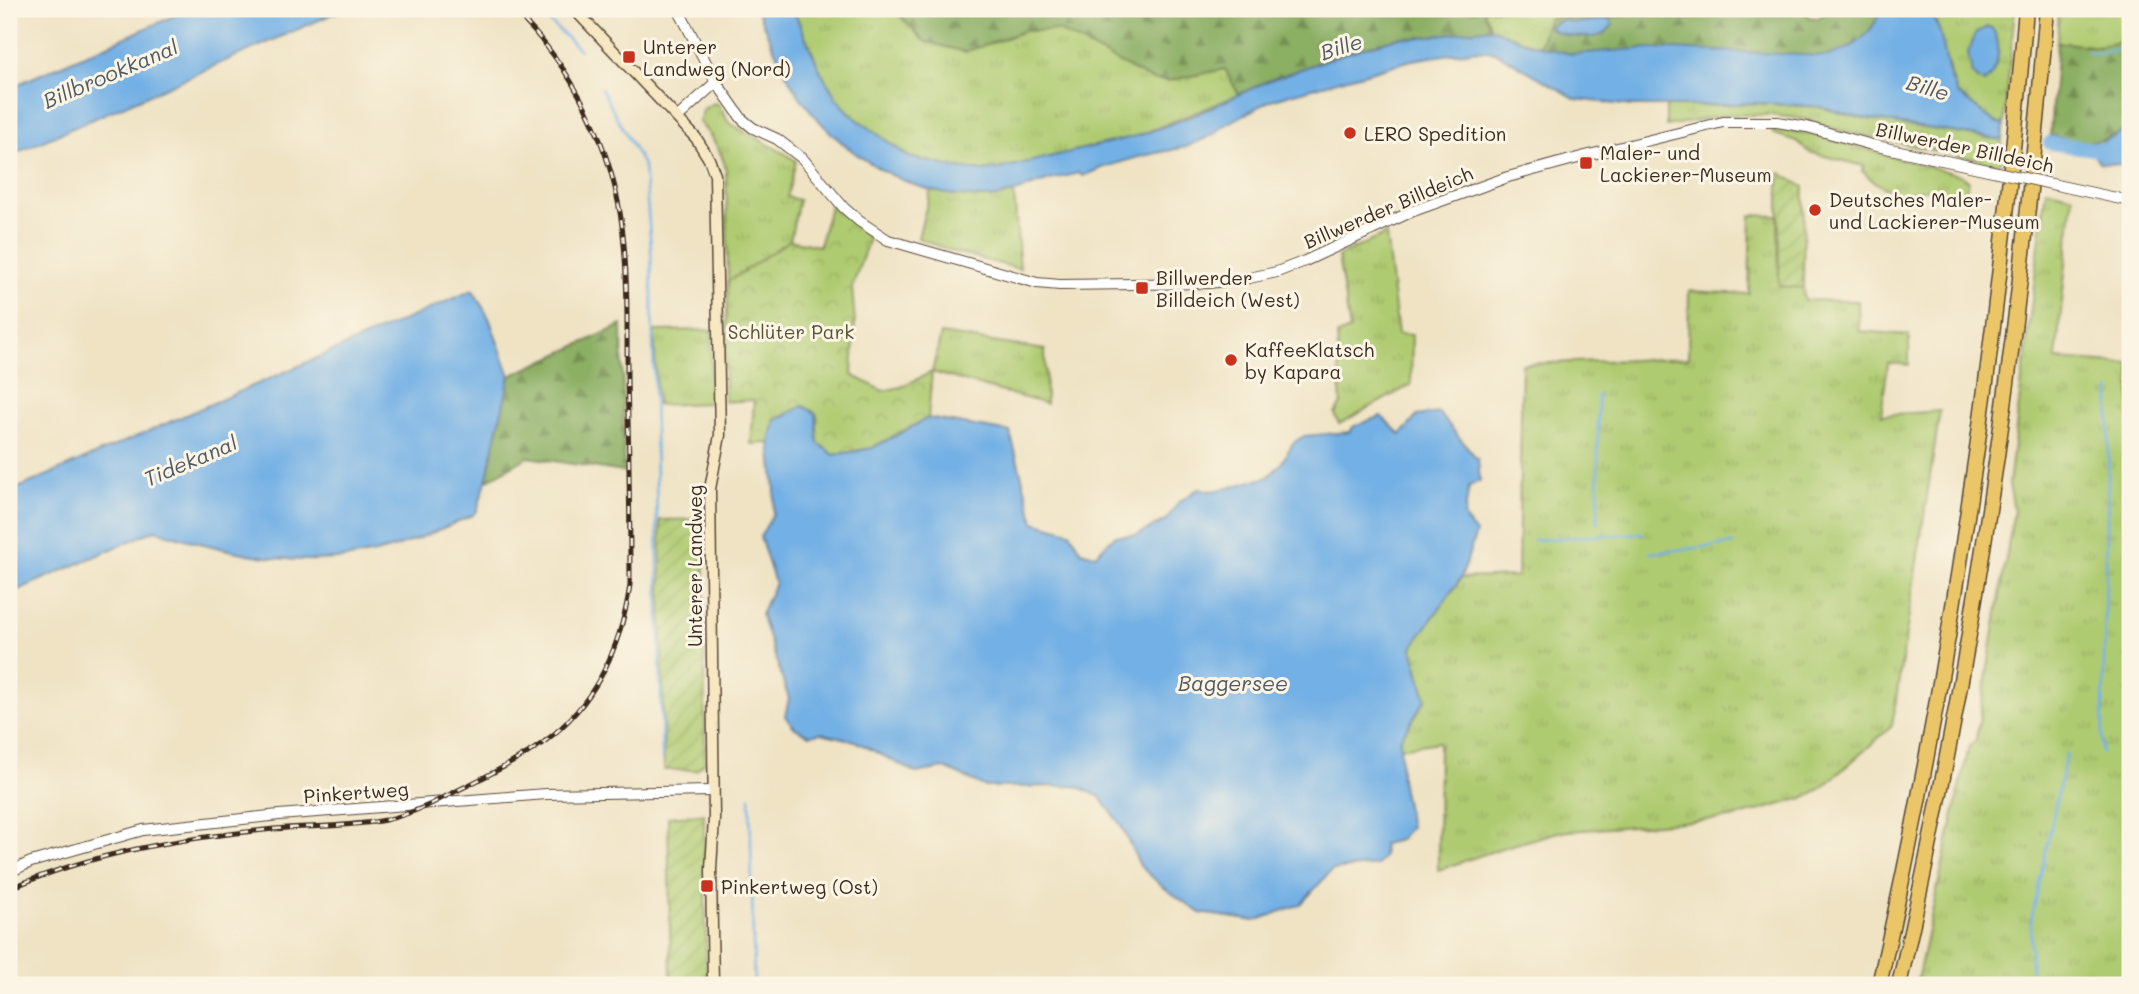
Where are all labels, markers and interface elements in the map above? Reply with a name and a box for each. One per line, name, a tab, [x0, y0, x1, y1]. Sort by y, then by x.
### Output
water label: Bille	[1316, 27, 1366, 65]
water label: Billbrookkanal	[38, 32, 182, 114]
place label: Unterer Landweg (Nord)	[643, 34, 791, 81]
marker: Unterer Landweg (Nord)	[621, 49, 637, 65]
water label: Bille	[1903, 68, 1953, 106]
street label: Billwerder Billdeich	[1874, 116, 2056, 178]
place label: LERO Spedition	[1364, 121, 1506, 146]
marker: LERO Spedition	[1342, 125, 1358, 141]
place label: Maler- und Lackierer-Museum	[1600, 140, 1772, 187]
marker: Maler- und Lackierer-Museum	[1578, 155, 1594, 171]
street label: Billwerder Billdeich	[1300, 160, 1476, 254]
place label: Deutsches Maler- und Lackierer-Museum	[1829, 187, 2040, 234]
marker: Deutsches Maler- und Lackierer-Museum	[1807, 202, 1823, 218]
place label: Billwerder Billdeich (West)	[1156, 265, 1300, 312]
marker: Billwerder Billdeich (West)	[1134, 280, 1150, 296]
park label: Schlüter Park	[728, 319, 854, 344]
place label: KaffeeKlatsch by Kapara	[1245, 337, 1374, 384]
marker: KaffeeKlatsch by Kapara	[1223, 352, 1239, 368]
water label: Tidekanal	[139, 428, 241, 492]
street label: Unterer Landweg	[682, 485, 707, 647]
water label: Baggersee	[1178, 669, 1288, 696]
street label: Pinkertweg	[303, 776, 409, 808]
place label: Pinkertweg (Ost)	[721, 874, 878, 899]
marker: Pinkertweg (Ost)	[699, 878, 715, 894]

